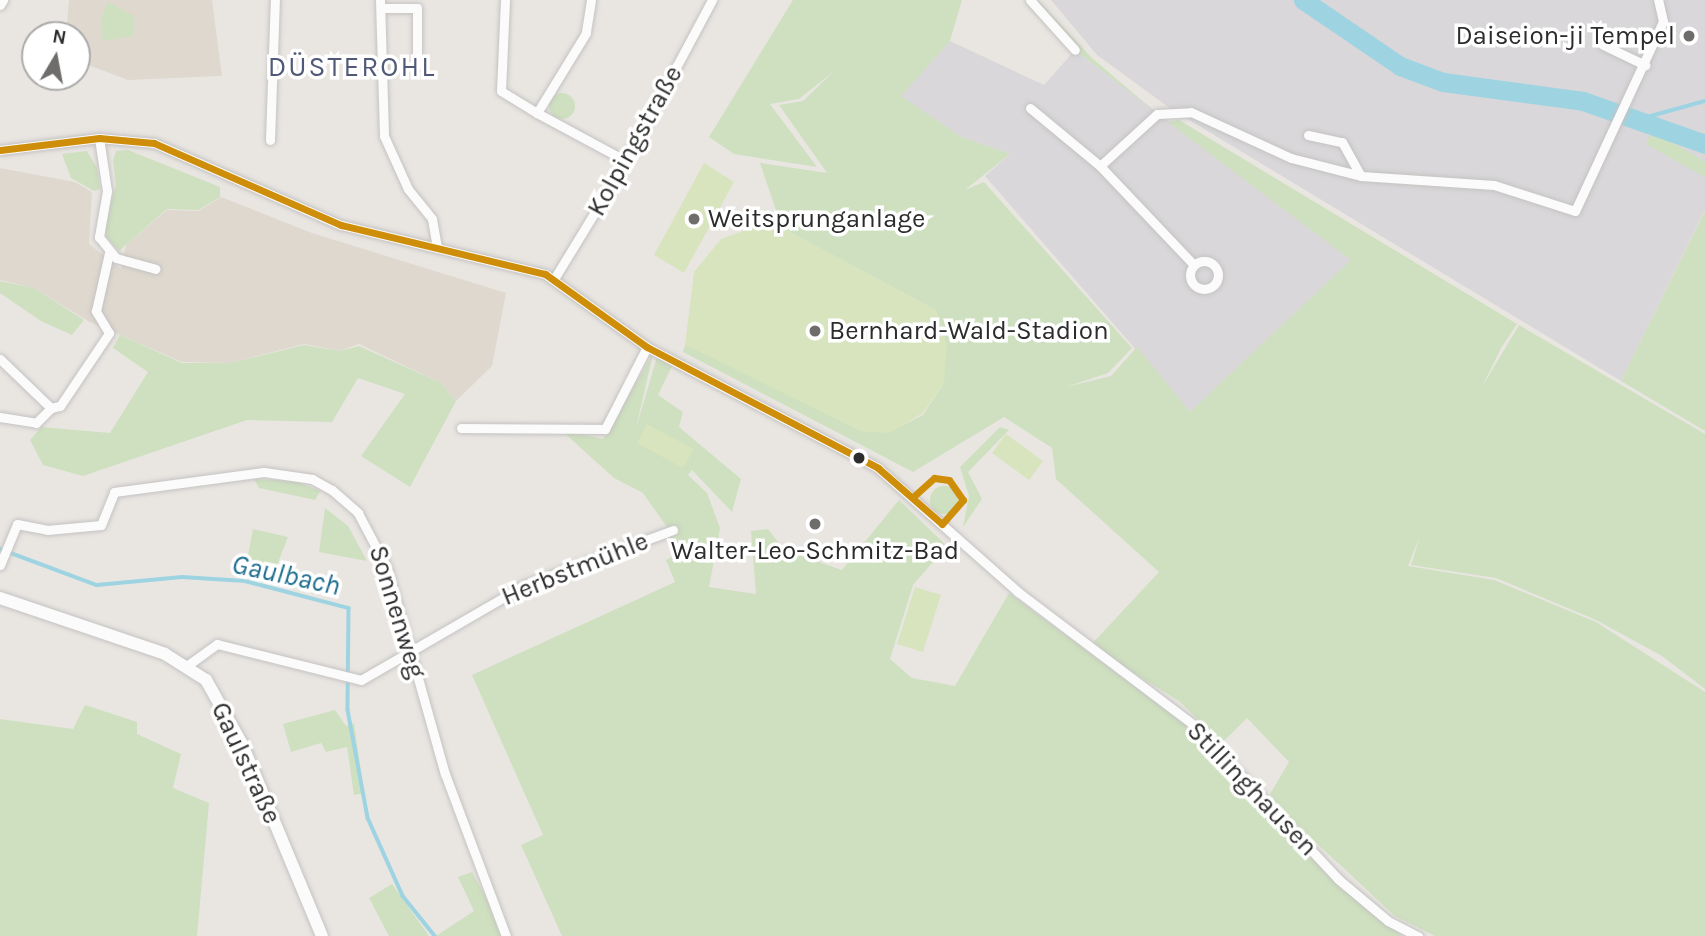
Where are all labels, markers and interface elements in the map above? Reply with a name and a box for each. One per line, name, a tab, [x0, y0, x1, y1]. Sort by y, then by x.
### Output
place label: Daiseion-ji Tempel	[1455, 20, 1675, 52]
north arrow	[21, 21, 91, 91]
text: N	[51, 25, 68, 49]
marker: Daiseion-ji Tempel	[1681, 28, 1697, 44]
district label: DÜSTEROHL	[269, 50, 435, 84]
street label: Kolpingstraße	[581, 60, 689, 222]
place label: Weitsprunganlage	[708, 203, 925, 235]
marker: Weitsprunganlage	[686, 211, 702, 227]
place label: Bernhard-Wald-Stadion	[829, 315, 1109, 347]
marker: Bernhard-Wald-Stadion	[807, 323, 823, 339]
unlabelled marker	[852, 451, 866, 465]
marker: Walter-Leo-Schmitz-Bad	[807, 516, 823, 532]
street label: Herbstmühle	[497, 525, 653, 613]
place label: Walter-Leo-Schmitz-Bad	[671, 535, 959, 567]
street label: Sonnenweg	[362, 542, 432, 682]
water label: Gaulbach	[229, 547, 343, 603]
street label: Gaulstraße	[204, 697, 288, 829]
street label: Stillinghausen	[1180, 715, 1324, 863]

